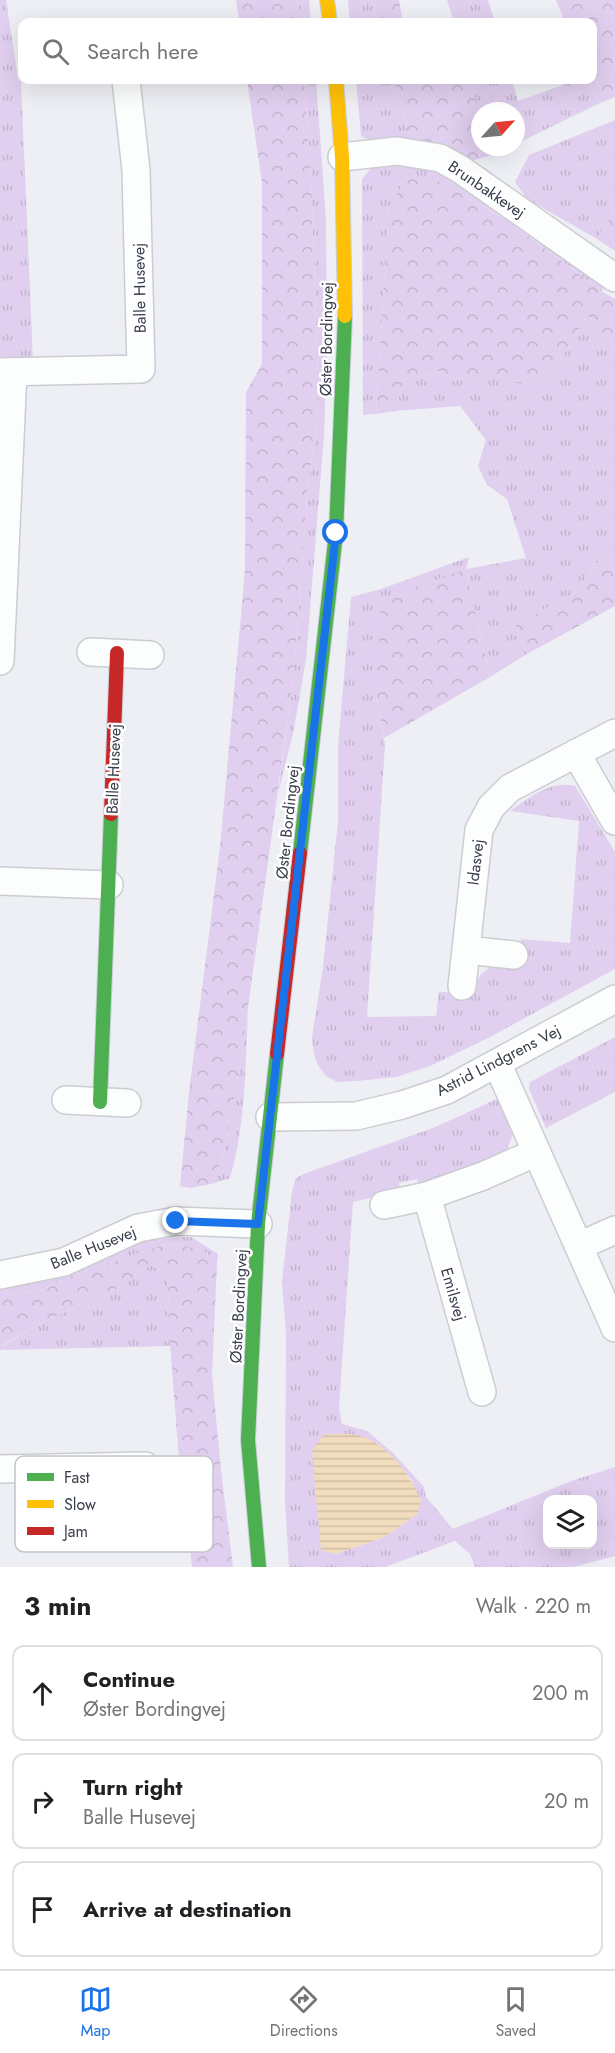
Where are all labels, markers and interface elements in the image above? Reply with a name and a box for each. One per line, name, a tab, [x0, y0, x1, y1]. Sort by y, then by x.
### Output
search box	[18, 18, 597, 84]
icon: search	[39, 35, 72, 68]
text: Search here	[87, 35, 198, 67]
north arrow	[471, 102, 525, 156]
street label: Brunbakkevej	[443, 155, 530, 224]
street label: Balle Husevej	[127, 243, 152, 333]
street label: Øster Bordingvej	[314, 282, 339, 396]
route start	[322, 519, 348, 545]
street label: Balle Husevej	[100, 723, 127, 815]
street label: Øster Bordingvej	[270, 764, 305, 880]
street label: Idasvej	[461, 838, 490, 886]
street label: Astrid Lindgrens Vej	[432, 1019, 565, 1102]
route end	[162, 1207, 188, 1233]
street label: Balle Husevej	[47, 1220, 139, 1275]
street label: Øster Bordingvej	[224, 1248, 253, 1364]
street label: Emilsvej	[435, 1265, 472, 1324]
legend	[15, 1456, 213, 1552]
text: Fast	[64, 1466, 90, 1489]
text: Slow	[64, 1493, 96, 1516]
map controls	[543, 1495, 597, 1549]
button: layers	[543, 1495, 597, 1549]
text: Jam	[62, 1520, 88, 1543]
text: 3 min	[24, 1587, 91, 1625]
text: Walk · 220 m	[476, 1592, 591, 1621]
text: Continue	[83, 1663, 175, 1695]
icon: ahead	[26, 1677, 59, 1710]
text: 200 m	[532, 1679, 589, 1708]
text: Øster Bordingvej	[83, 1695, 226, 1724]
text: Turn right	[83, 1771, 183, 1803]
icon: right	[26, 1785, 59, 1818]
text: 20 m	[544, 1787, 589, 1816]
text: Balle Husevej	[83, 1803, 196, 1832]
icon: arrive	[26, 1893, 59, 1926]
text: Arrive at destination	[83, 1893, 292, 1925]
tab: Map	[79, 1983, 112, 2042]
tab: Directions	[270, 1983, 338, 2042]
tab: Saved	[495, 1983, 536, 2042]

